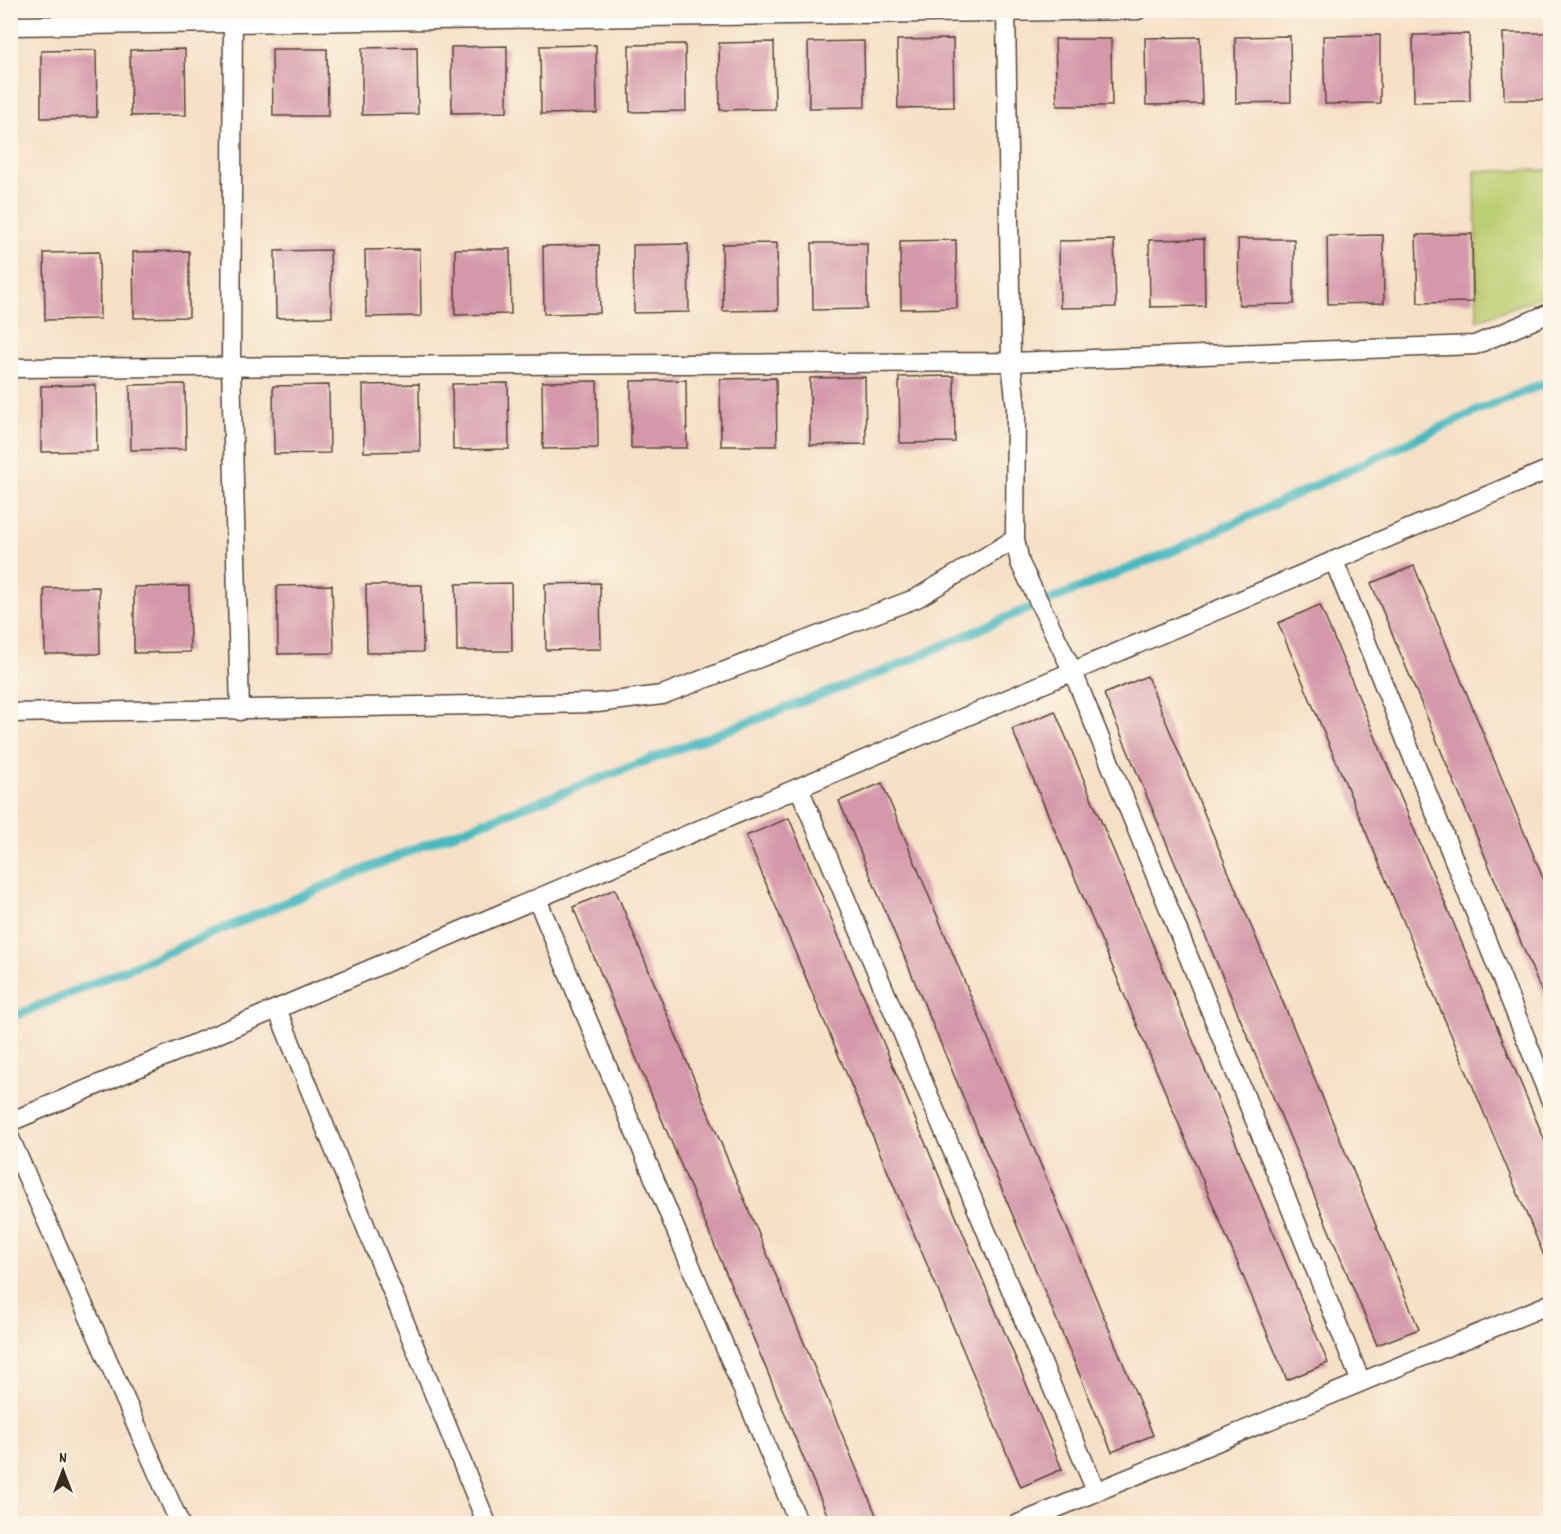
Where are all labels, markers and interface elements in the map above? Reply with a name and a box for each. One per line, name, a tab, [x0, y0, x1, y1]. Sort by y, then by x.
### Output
north arrow	[33, 1441, 93, 1501]
text: N	[59, 1447, 67, 1470]

